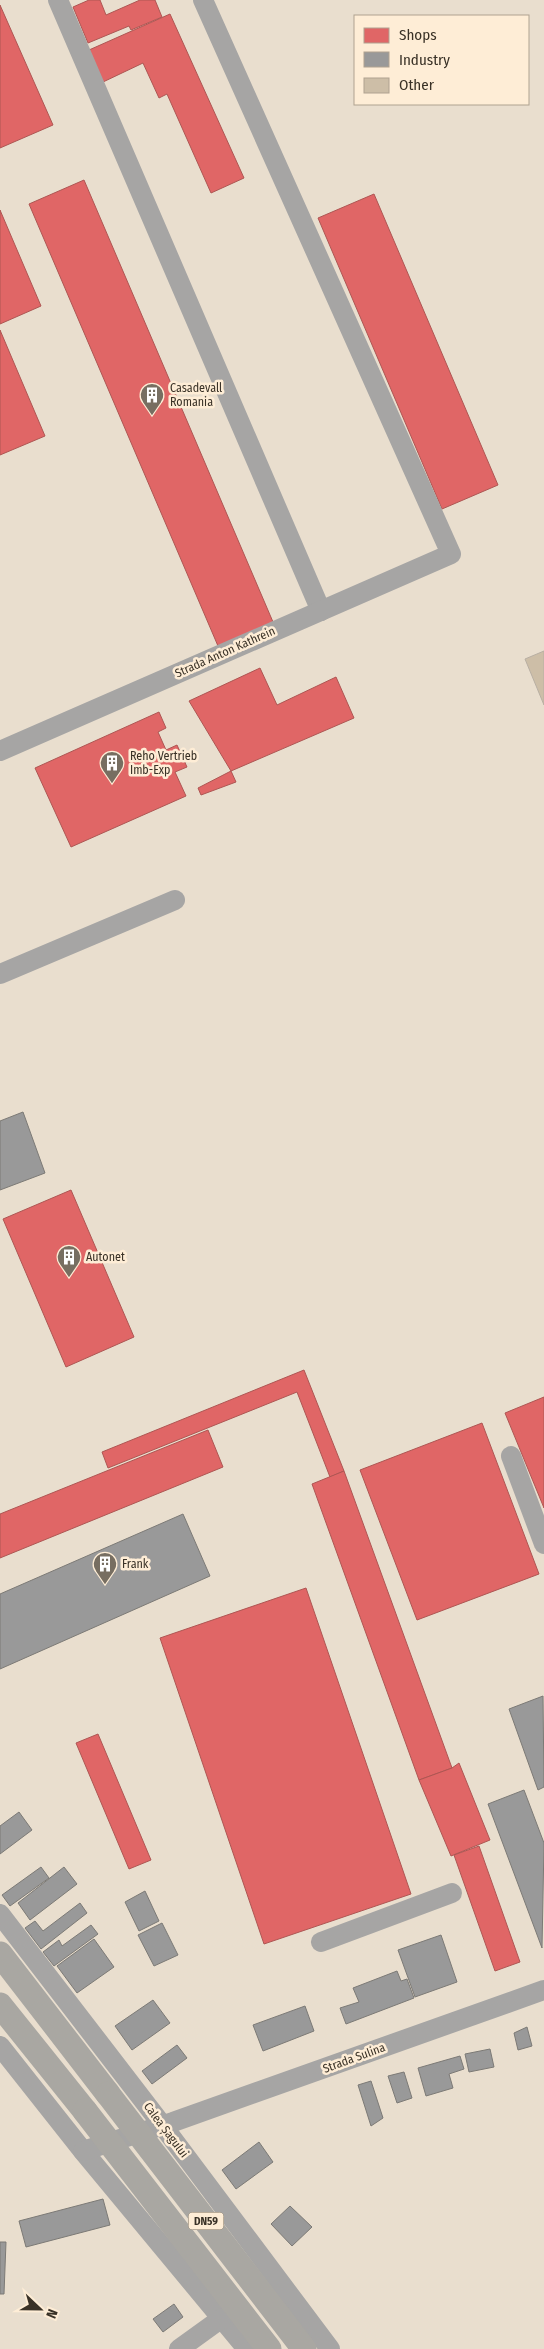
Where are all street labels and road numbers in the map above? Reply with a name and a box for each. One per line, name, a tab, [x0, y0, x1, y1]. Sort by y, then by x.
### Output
street label: Strada Anton Kathrein	[173, 624, 277, 680]
street label: Strada Sulina	[321, 2040, 387, 2076]
street label: Calea Șagului	[140, 2100, 191, 2161]
road number: DN59	[188, 2212, 224, 2230]

